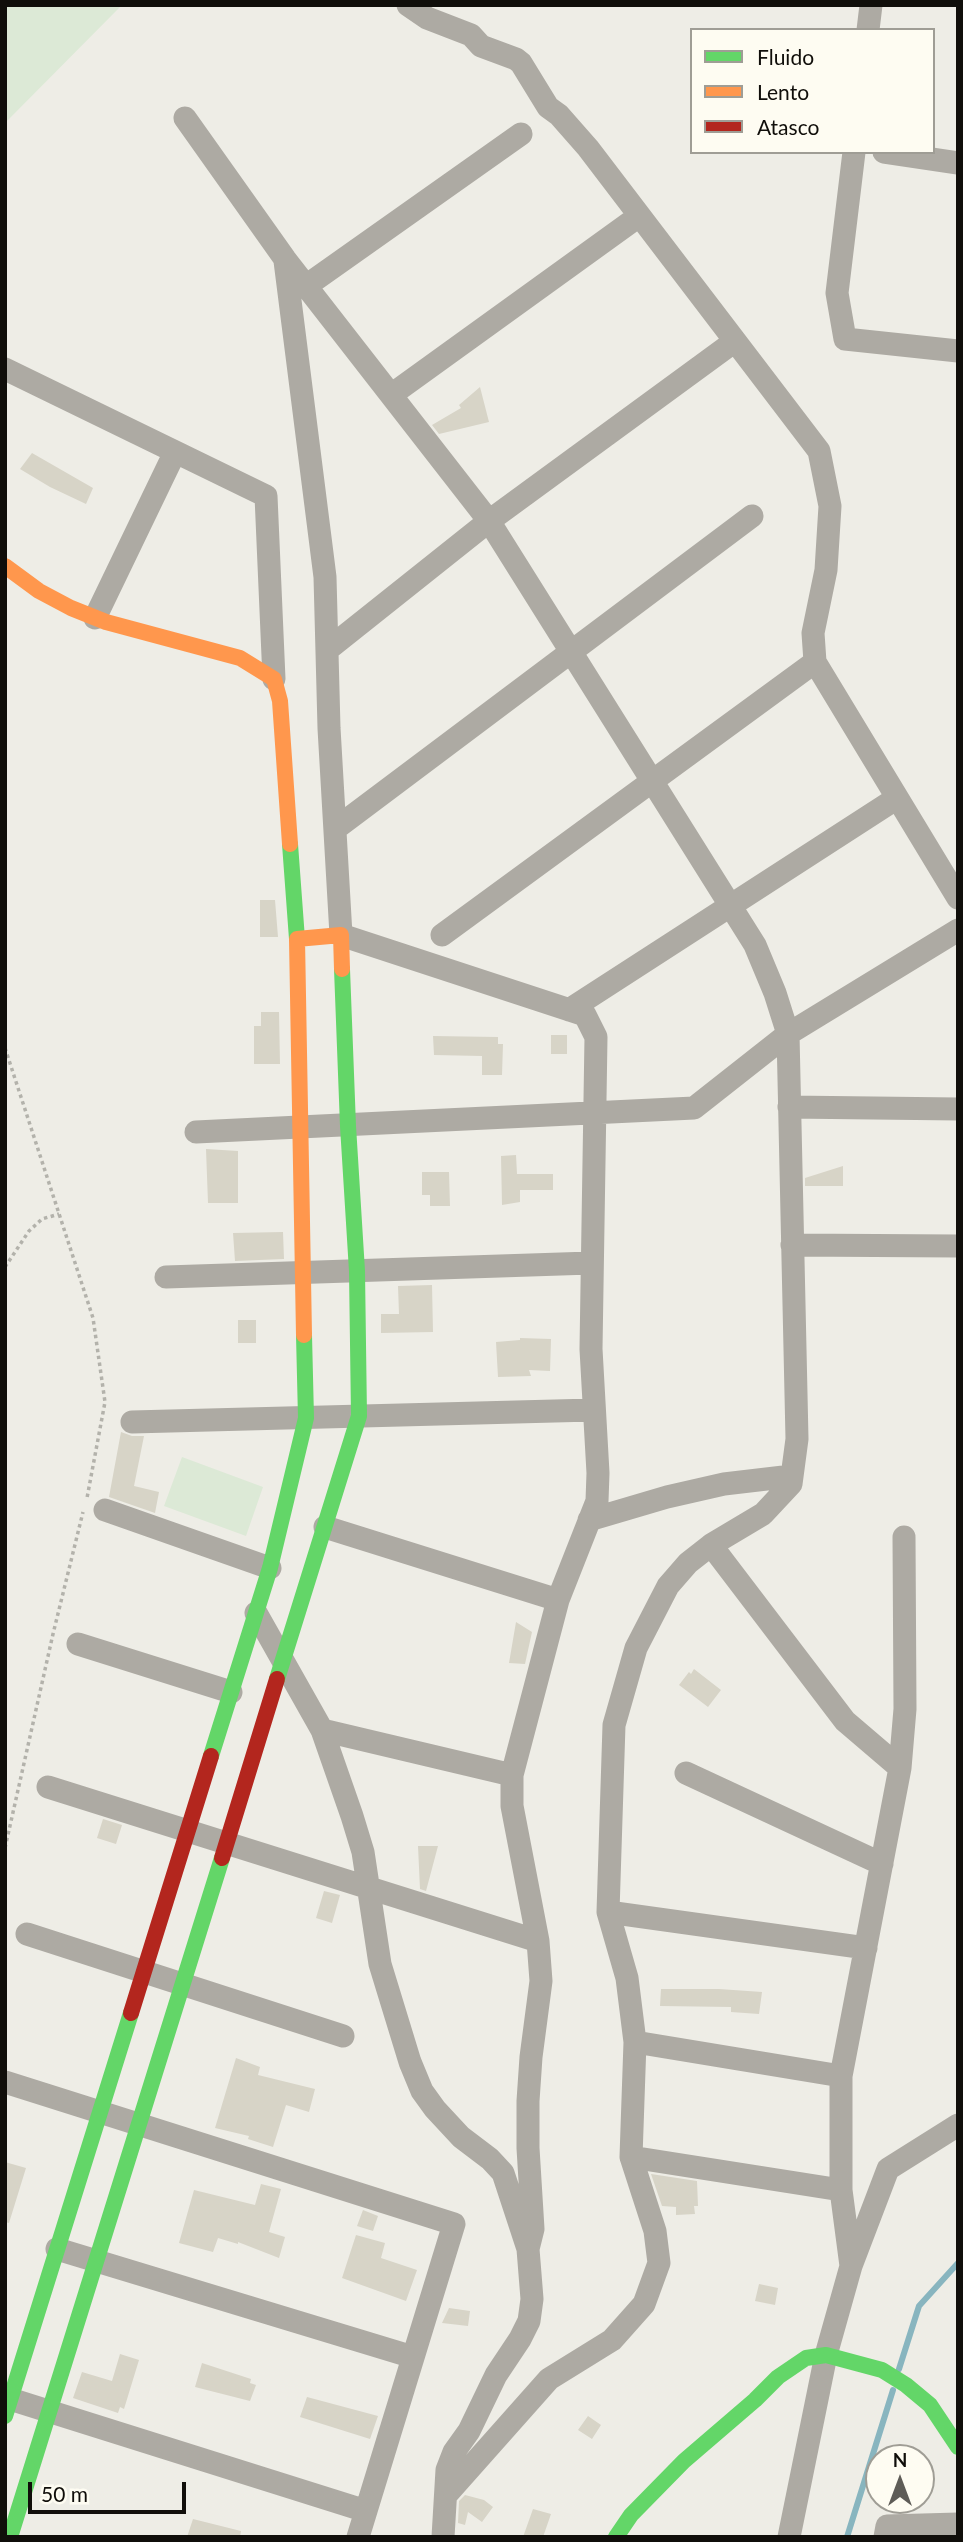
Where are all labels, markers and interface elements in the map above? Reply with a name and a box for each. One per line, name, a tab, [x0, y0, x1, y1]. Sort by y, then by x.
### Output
legend	[690, 28, 935, 154]
text: Fluido	[757, 44, 814, 69]
text: Lento	[757, 79, 809, 104]
text: Atasco	[757, 114, 819, 139]
north arrow	[865, 2444, 935, 2514]
text: N	[893, 2448, 907, 2471]
scale bar	[32, 2468, 189, 2512]
text: 50 m	[41, 2481, 88, 2506]

